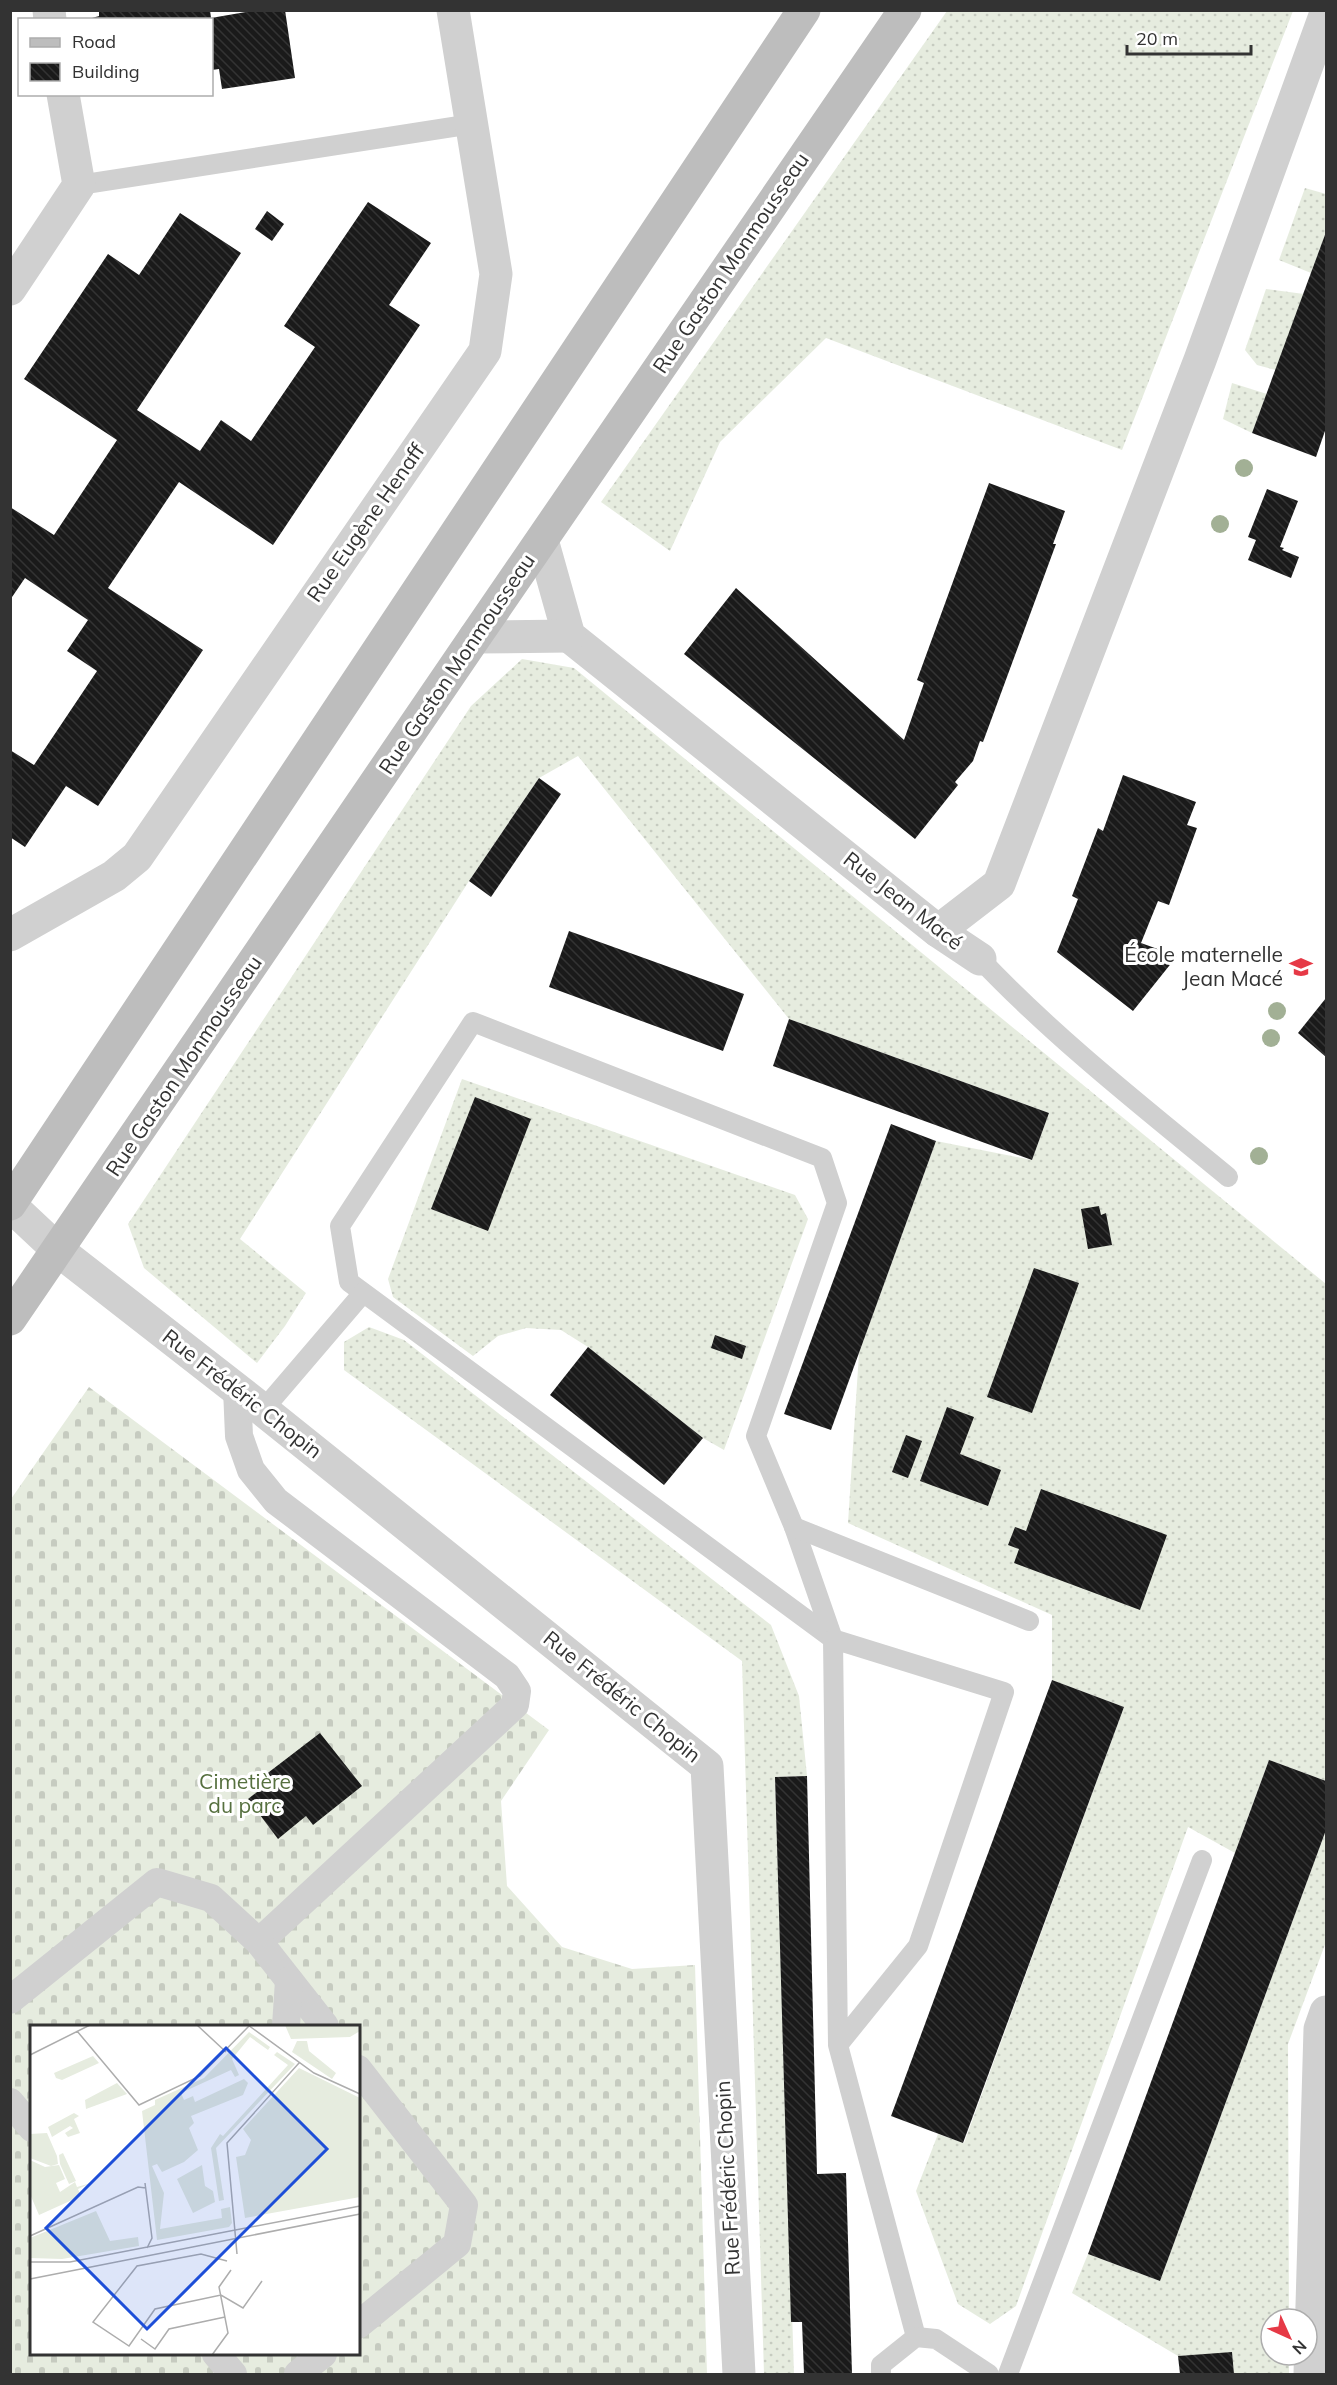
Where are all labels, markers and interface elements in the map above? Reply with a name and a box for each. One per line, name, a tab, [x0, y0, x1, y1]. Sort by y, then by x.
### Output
legend	[18, 18, 213, 96]
scale bar	[1127, 18, 1252, 56]
text: 20 m	[1136, 27, 1178, 50]
text: Road	[72, 30, 116, 53]
text: Building	[72, 60, 140, 83]
street label: Rue Gaston Monmousseau	[647, 147, 814, 378]
street label: Rue Eugène Henaff	[301, 437, 430, 607]
street label: Rue Gaston Monmousseau	[373, 548, 540, 779]
street label: Rue Jean Macé	[839, 845, 969, 955]
place label: École maternelle Jean Macé	[1124, 941, 1283, 991]
street label: Rue Gaston Monmousseau	[100, 950, 267, 1181]
school or university icon: École maternelle Jean Macé	[1288, 954, 1314, 980]
street label: Rue Frédéric Chopin	[158, 1323, 328, 1464]
street label: Rue Frédéric Chopin	[539, 1625, 707, 1768]
park label: Cimetière du parc	[199, 1768, 291, 1818]
inset map	[30, 2025, 360, 2355]
street label: Rue Frédéric Chopin	[709, 2080, 745, 2276]
north arrow	[1259, 2307, 1319, 2367]
text: N	[1288, 2336, 1311, 2359]

